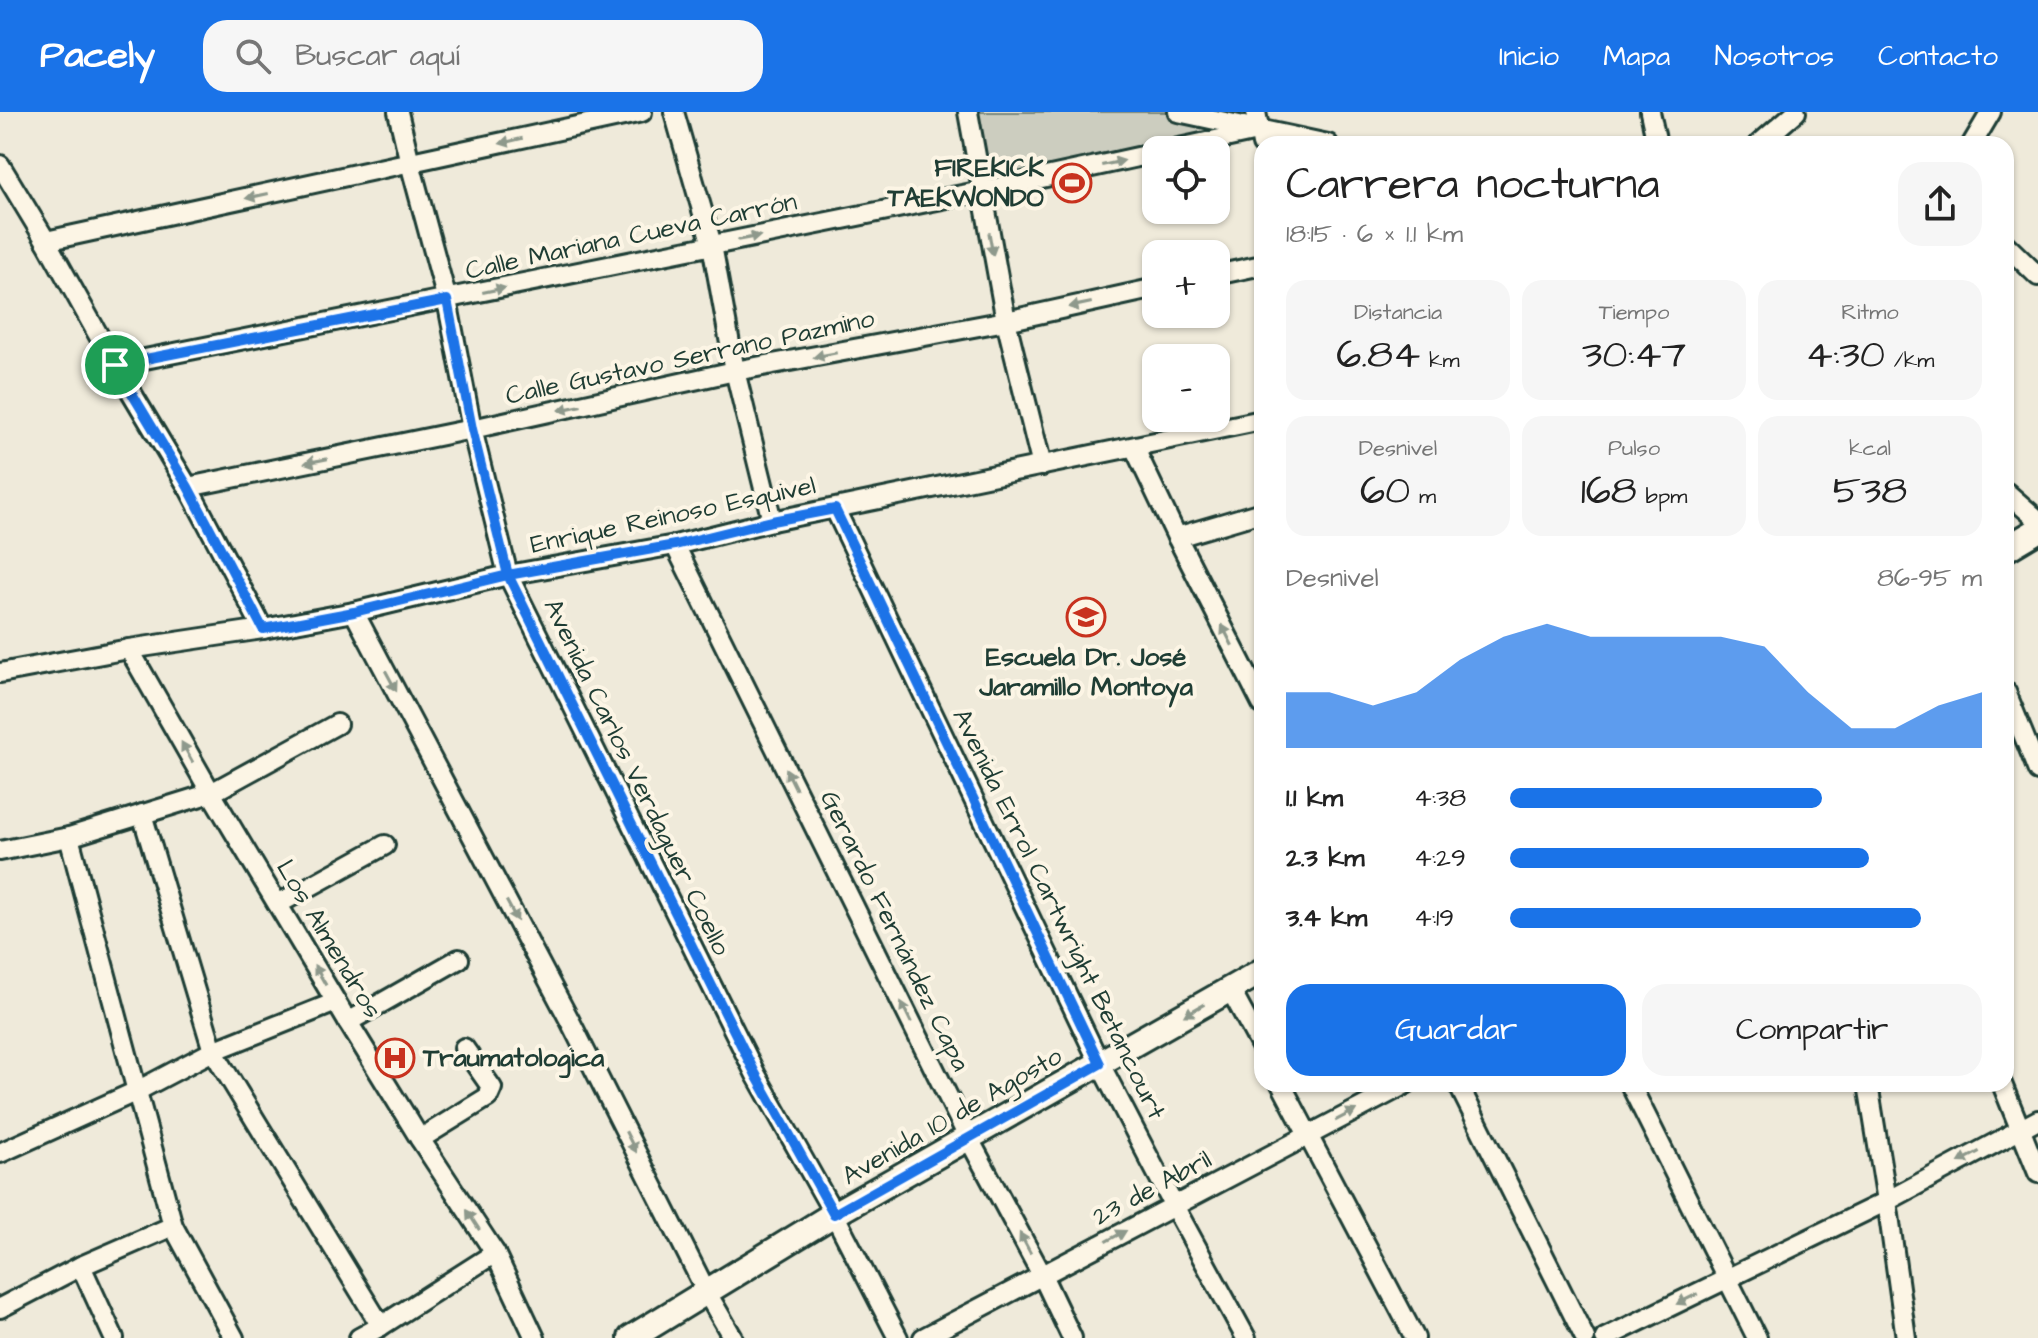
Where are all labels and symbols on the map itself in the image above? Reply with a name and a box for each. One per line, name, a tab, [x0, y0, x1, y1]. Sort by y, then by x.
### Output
one-way arrow	[498, 135, 523, 148]
place label: FIREKICK TAEKWONDO	[887, 150, 1045, 216]
one-way arrow	[1100, 156, 1125, 168]
sports icon: FIREKICK TAEKWONDO	[1051, 162, 1093, 204]
street label: Calle Mariana Cueva Carrón	[462, 183, 800, 289]
one-way arrow	[244, 190, 269, 203]
one-way arrow	[736, 231, 761, 243]
one-way arrow	[986, 232, 998, 257]
one-way arrow	[482, 283, 507, 296]
one-way arrow	[1067, 299, 1092, 312]
street label: Calle Gustavo Serrano Pazmino	[502, 300, 878, 414]
pin	[81, 331, 149, 399]
one-way arrow	[812, 349, 837, 361]
one-way arrow	[557, 402, 582, 415]
one-way arrow	[303, 455, 328, 467]
street label: Enrique Reinoso Esquivel	[527, 467, 819, 563]
street label: Avenida Carlos Verdaguer Coello	[533, 593, 739, 963]
school or university icon: Escuela Dr. José Jaramillo Montoya	[1065, 596, 1107, 638]
one-way arrow	[1220, 623, 1233, 646]
place label: Escuela Dr. José Jaramillo Montoya	[978, 639, 1194, 708]
one-way arrow	[383, 670, 397, 692]
street label: Avenida Errol Cartwright Betancourt	[942, 703, 1175, 1127]
one-way arrow	[181, 741, 195, 763]
one-way arrow	[784, 767, 797, 790]
street label: Gerardo Fernández Capa	[811, 785, 979, 1077]
street label: Los Almendros	[267, 853, 391, 1025]
one-way arrow	[505, 899, 519, 922]
one-way arrow	[313, 964, 327, 987]
one-way arrow	[899, 1000, 913, 1023]
one-way arrow	[1183, 1003, 1206, 1017]
hospital icon: Traumatologica	[374, 1037, 416, 1079]
street label: Avenida 10 de Agosto	[835, 1038, 1070, 1196]
place label: Traumatologica	[422, 1040, 605, 1079]
one-way arrow	[1334, 1109, 1357, 1122]
one-way arrow	[624, 1131, 638, 1154]
street label: 23 de Abril	[1086, 1142, 1218, 1234]
one-way arrow	[1958, 1149, 1980, 1163]
one-way arrow	[466, 1209, 481, 1230]
one-way arrow	[1104, 1230, 1127, 1243]
one-way arrow	[1018, 1232, 1032, 1254]
one-way arrow	[1675, 1292, 1699, 1306]

